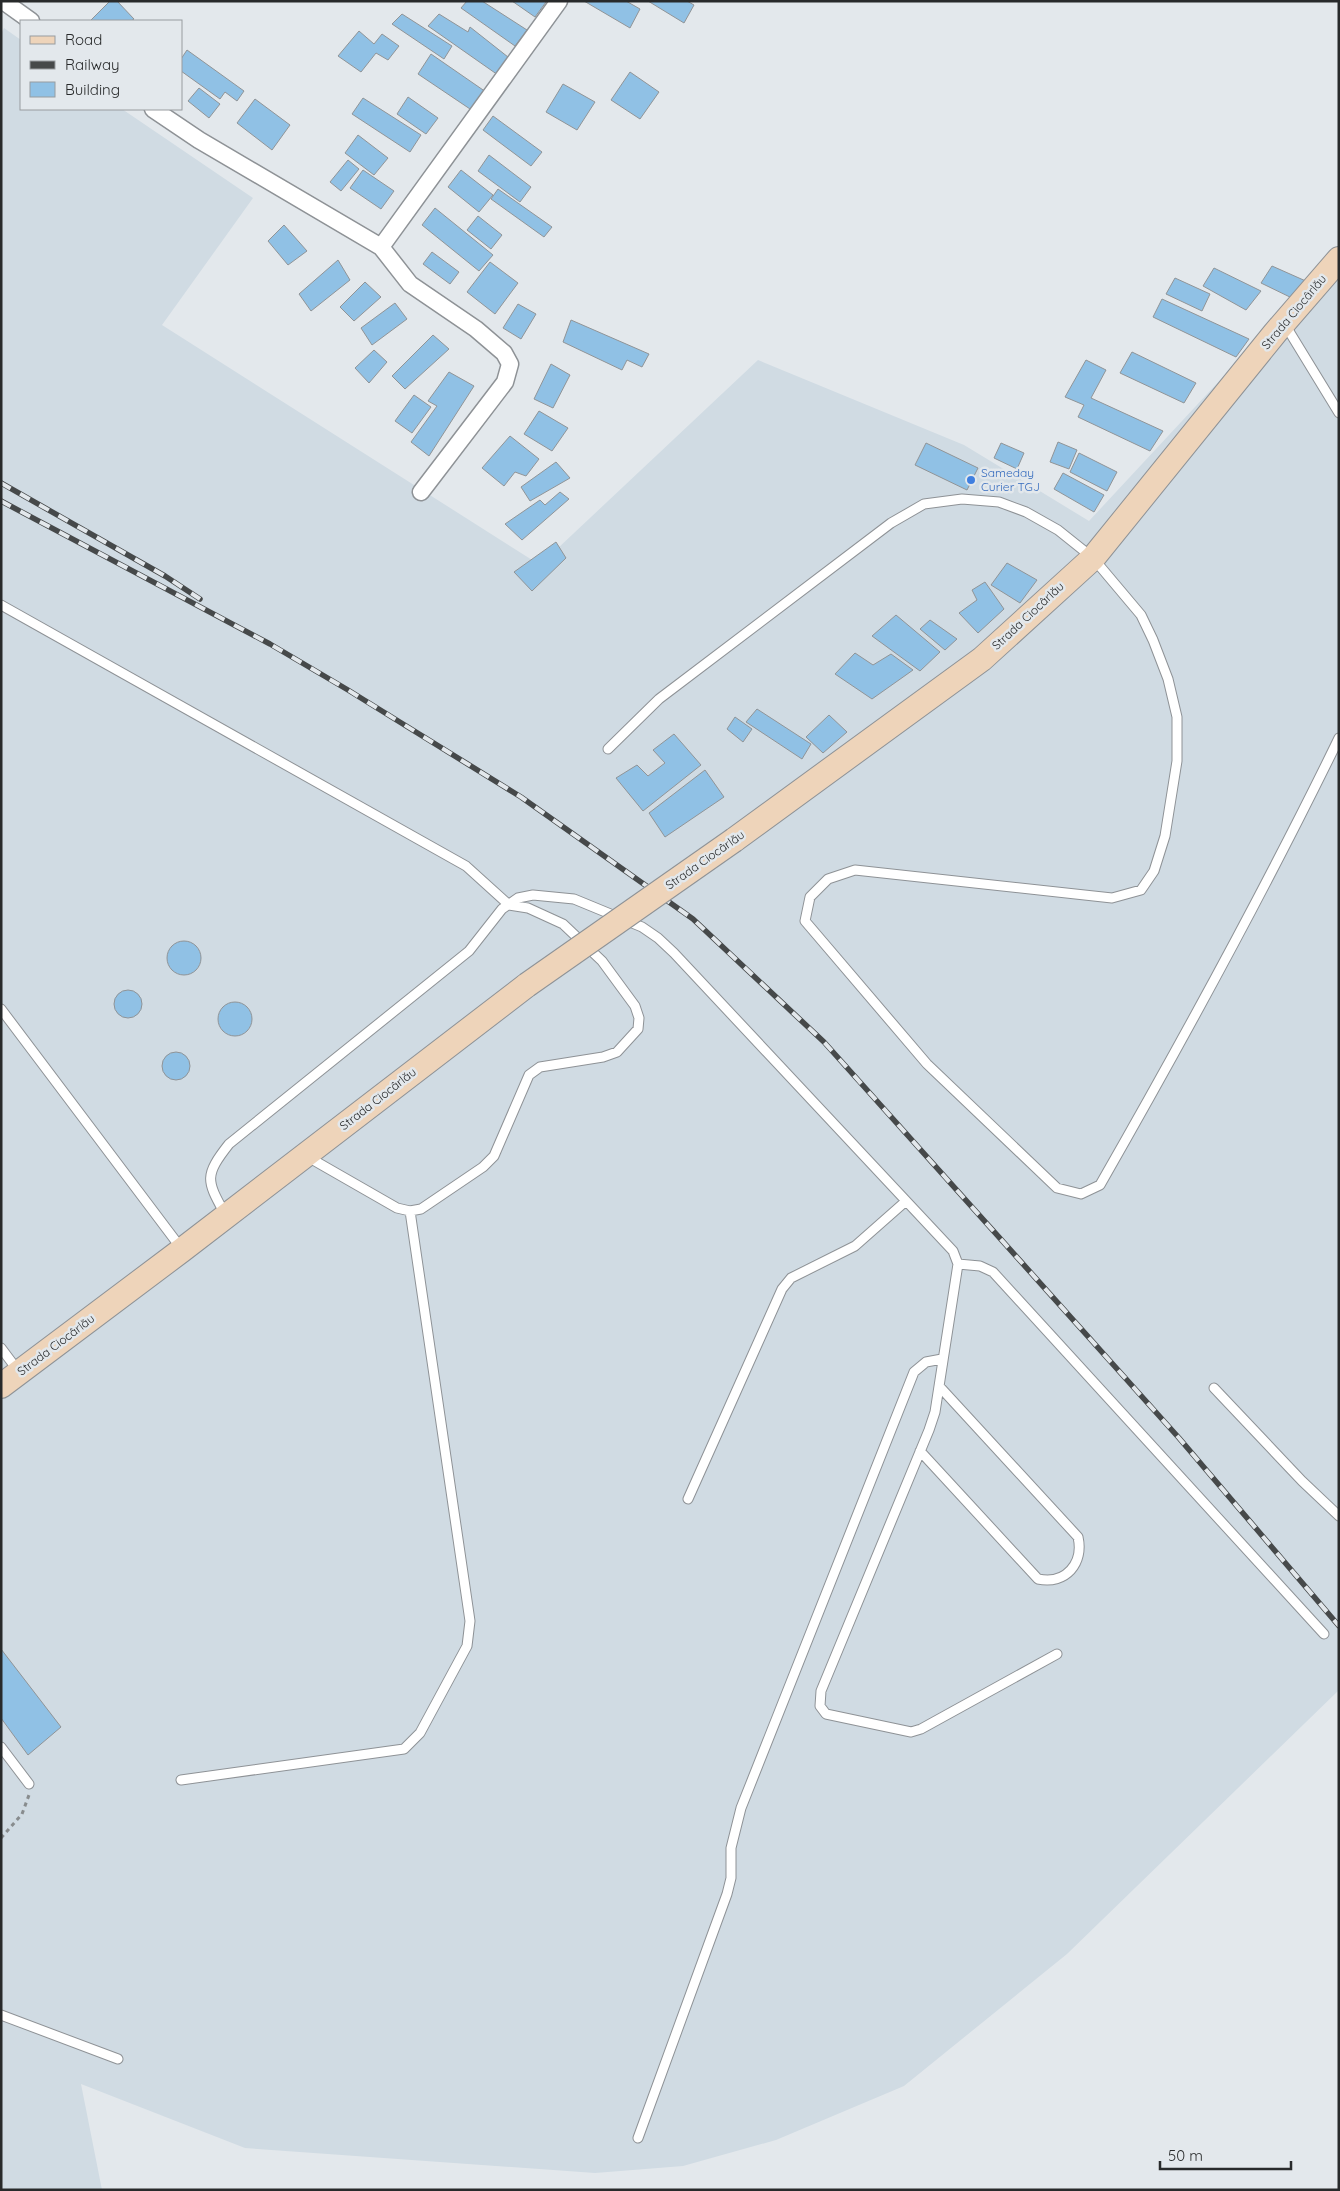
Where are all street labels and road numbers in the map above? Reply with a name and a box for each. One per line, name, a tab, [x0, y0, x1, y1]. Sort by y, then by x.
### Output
street label: Strada Ciocârlău	[1258, 271, 1329, 352]
street label: Strada Ciocârlău	[989, 578, 1067, 653]
street label: Strada Ciocârlău	[662, 827, 747, 892]
street label: Strada Ciocârlău	[336, 1064, 419, 1133]
street label: Strada Ciocârlău	[14, 1311, 97, 1379]

